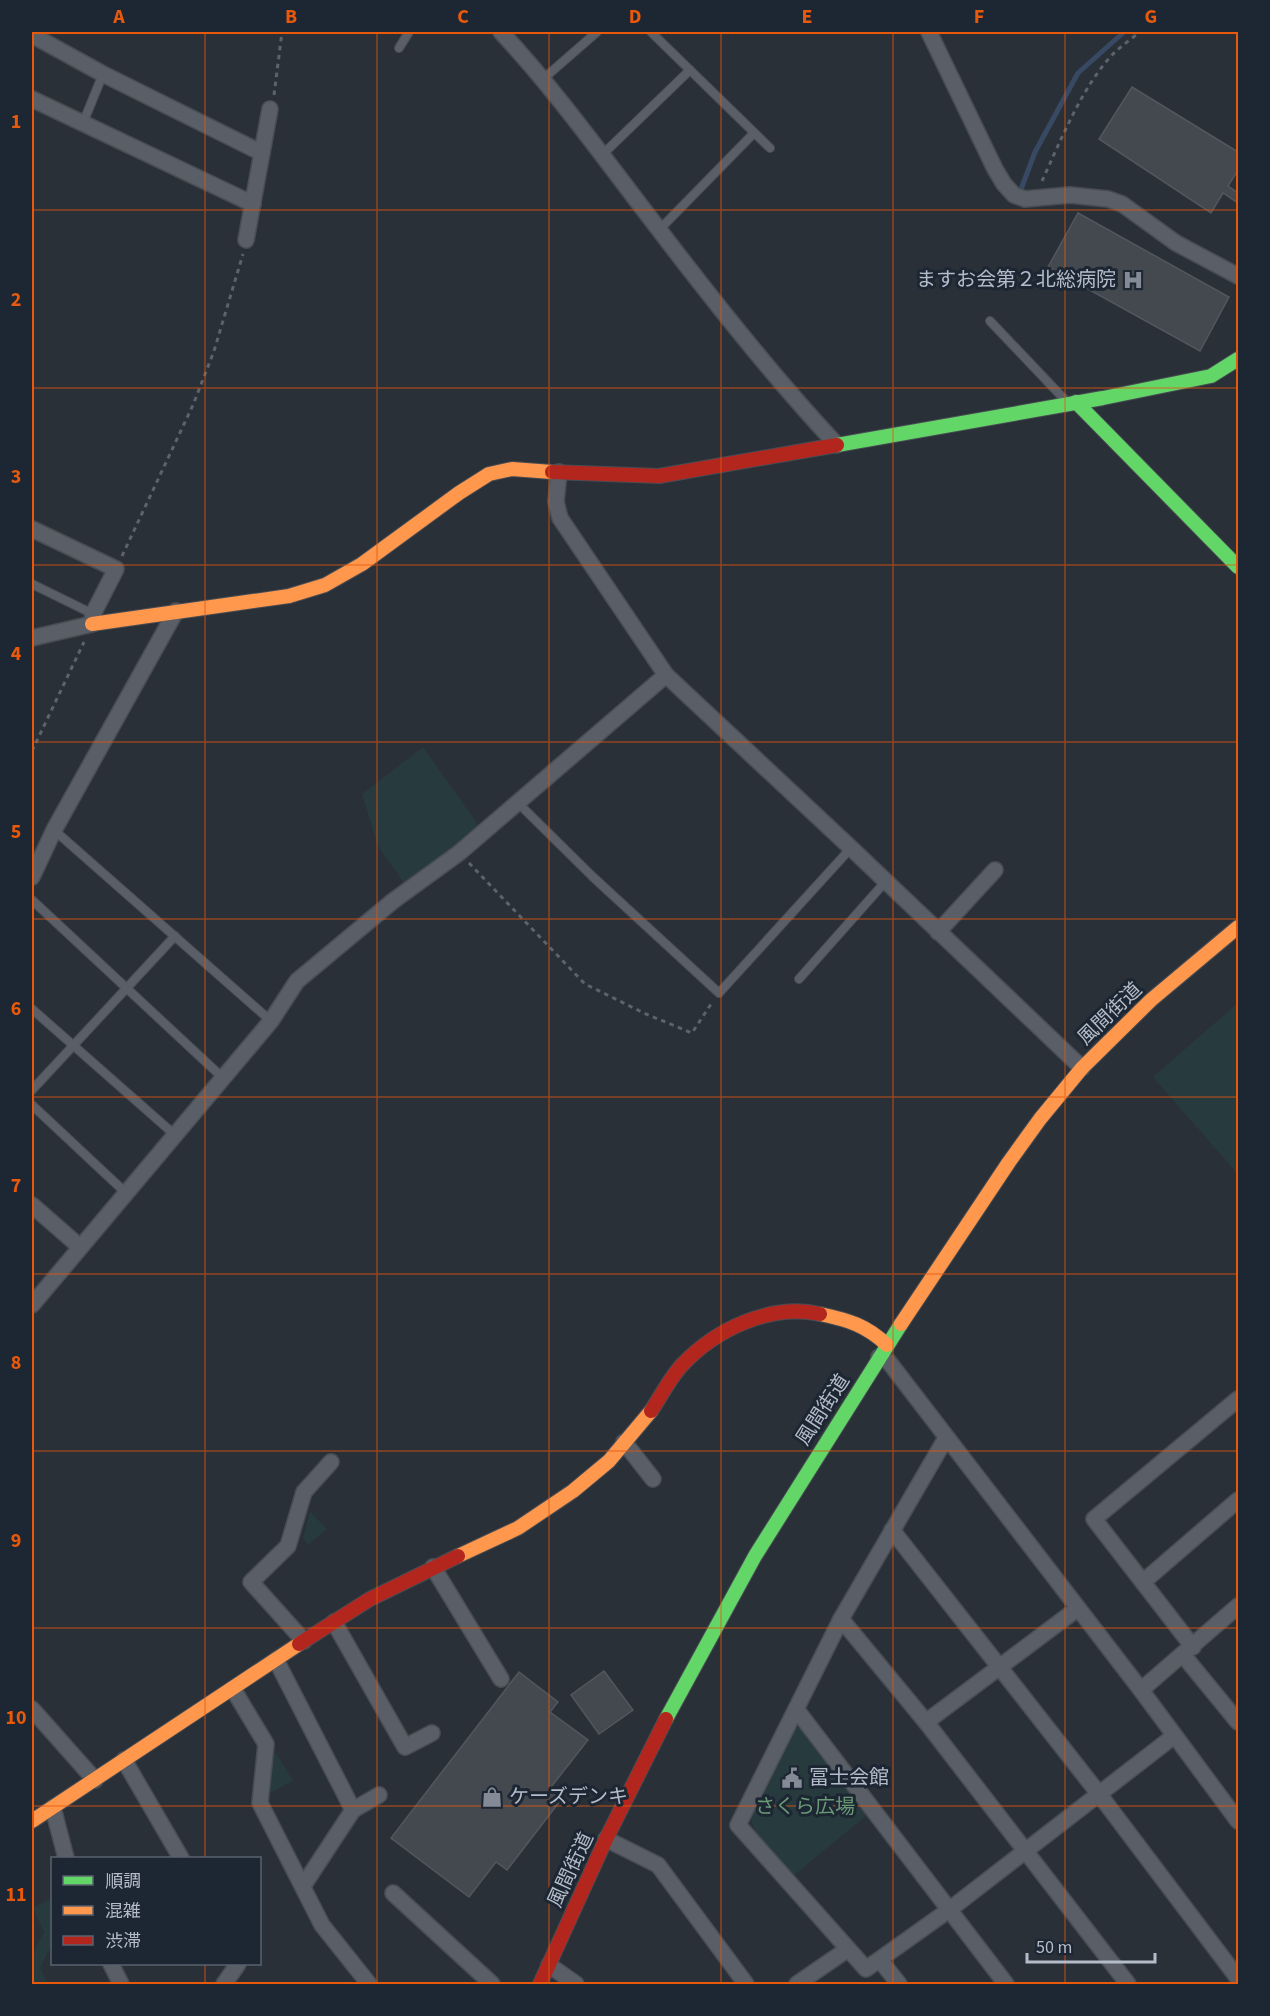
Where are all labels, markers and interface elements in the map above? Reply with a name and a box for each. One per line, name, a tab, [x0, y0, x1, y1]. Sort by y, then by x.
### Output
text: A	[112, 3, 125, 31]
text: B	[285, 3, 297, 31]
text: C	[457, 3, 469, 31]
text: D	[629, 3, 641, 31]
text: E	[802, 3, 812, 31]
text: F	[974, 3, 984, 31]
text: G	[1145, 3, 1157, 31]
text: 1	[11, 108, 21, 136]
place label: ますお会第２北総病院	[916, 266, 1116, 294]
hospital icon: ますお会第２北総病院	[1121, 268, 1145, 292]
text: 2	[11, 286, 21, 314]
text: 3	[11, 463, 21, 491]
text: 4	[11, 640, 22, 668]
text: 5	[11, 818, 21, 846]
street label: 風間街道	[1072, 976, 1148, 1052]
text: 6	[11, 995, 21, 1023]
text: 7	[11, 1172, 21, 1200]
text: 8	[11, 1349, 21, 1377]
street label: 風間街道	[789, 1369, 857, 1451]
text: 9	[11, 1527, 21, 1555]
text: 10	[5, 1704, 27, 1732]
place label: 冨士会館	[809, 1764, 889, 1792]
public building icon: 冨士会館	[780, 1766, 804, 1790]
place label: ケーズデンキ	[509, 1783, 628, 1811]
shop icon: ケーズデンキ	[480, 1785, 504, 1809]
park label: さくら広場	[755, 1793, 855, 1821]
street label: 風間街道	[541, 1828, 601, 1912]
legend	[51, 1857, 261, 1965]
text: 順調	[105, 1869, 141, 1894]
text: 11	[5, 1881, 27, 1909]
text: 混雑	[105, 1899, 141, 1924]
scale bar	[1027, 1926, 1154, 1964]
text: 渋滞	[105, 1929, 141, 1954]
text: 50 m	[1036, 1935, 1072, 1960]

